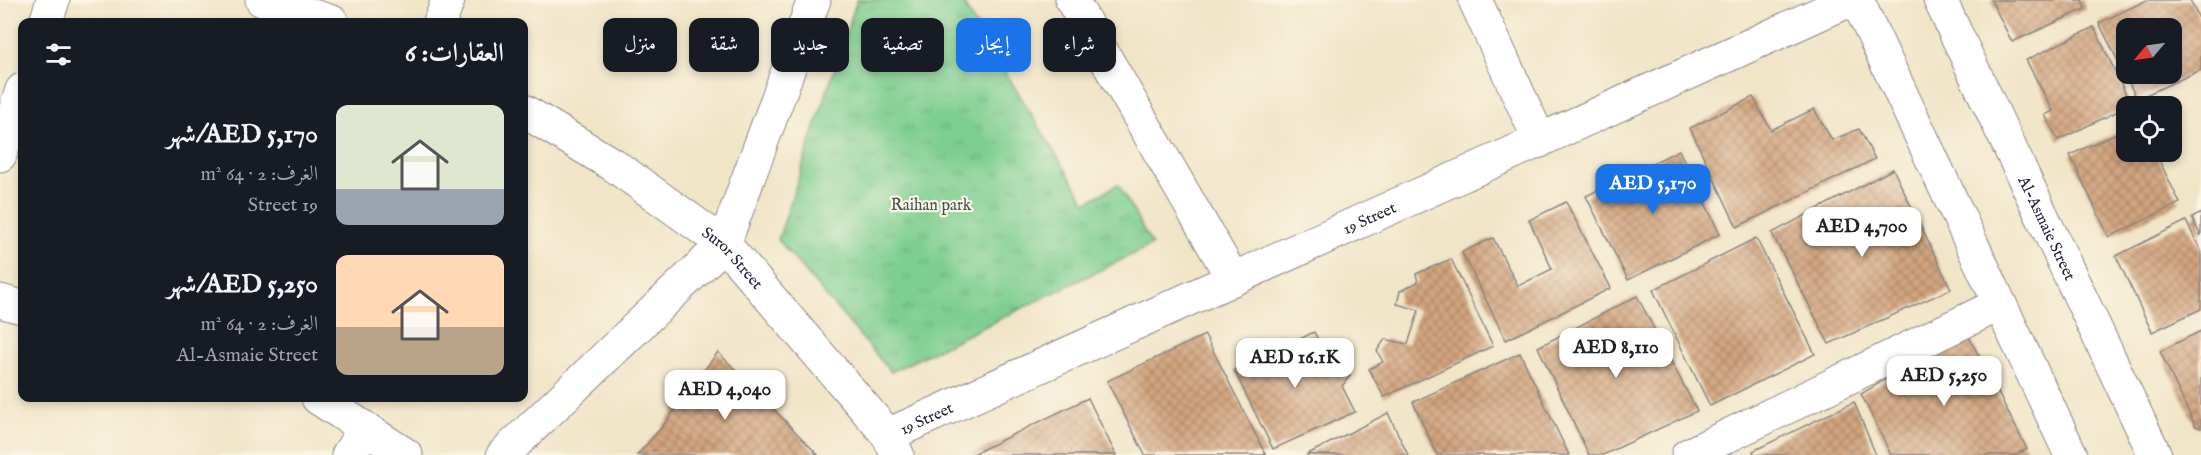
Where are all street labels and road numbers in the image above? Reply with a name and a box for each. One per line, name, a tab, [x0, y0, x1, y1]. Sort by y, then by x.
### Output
street label: Al-Asmaie Street	[2012, 172, 2079, 285]
street label: 19 Street	[1340, 198, 1400, 240]
street label: Suror Street	[697, 223, 767, 294]
street label: 19 Street	[897, 399, 957, 440]

